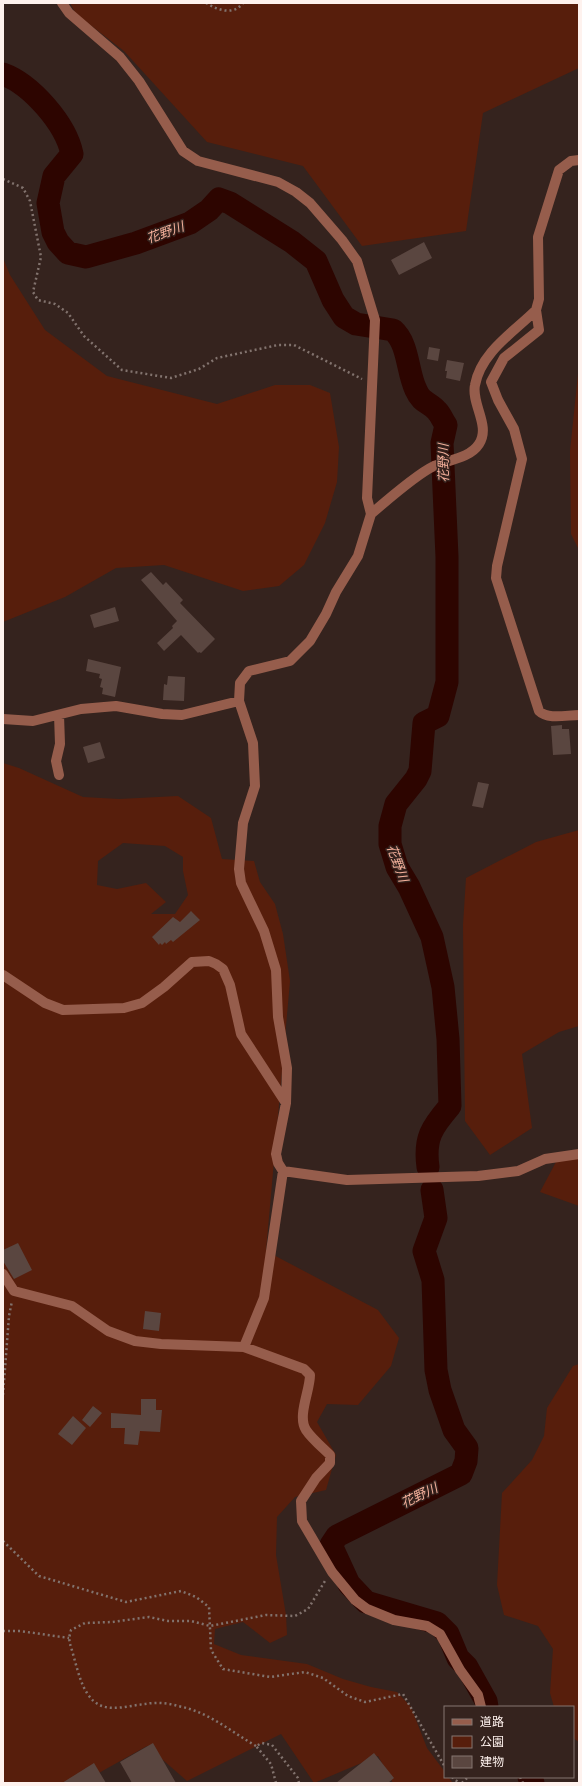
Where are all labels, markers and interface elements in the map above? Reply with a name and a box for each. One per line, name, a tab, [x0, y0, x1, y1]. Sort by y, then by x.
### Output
water label: 花野川	[144, 217, 188, 246]
water label: 花野川	[435, 441, 451, 483]
water label: 花野川	[384, 842, 413, 886]
water label: 花野川	[398, 1478, 442, 1511]
legend	[444, 1706, 574, 1778]
text: 道路	[480, 1714, 504, 1728]
text: 公園	[480, 1734, 504, 1748]
text: 建物	[480, 1754, 504, 1768]

